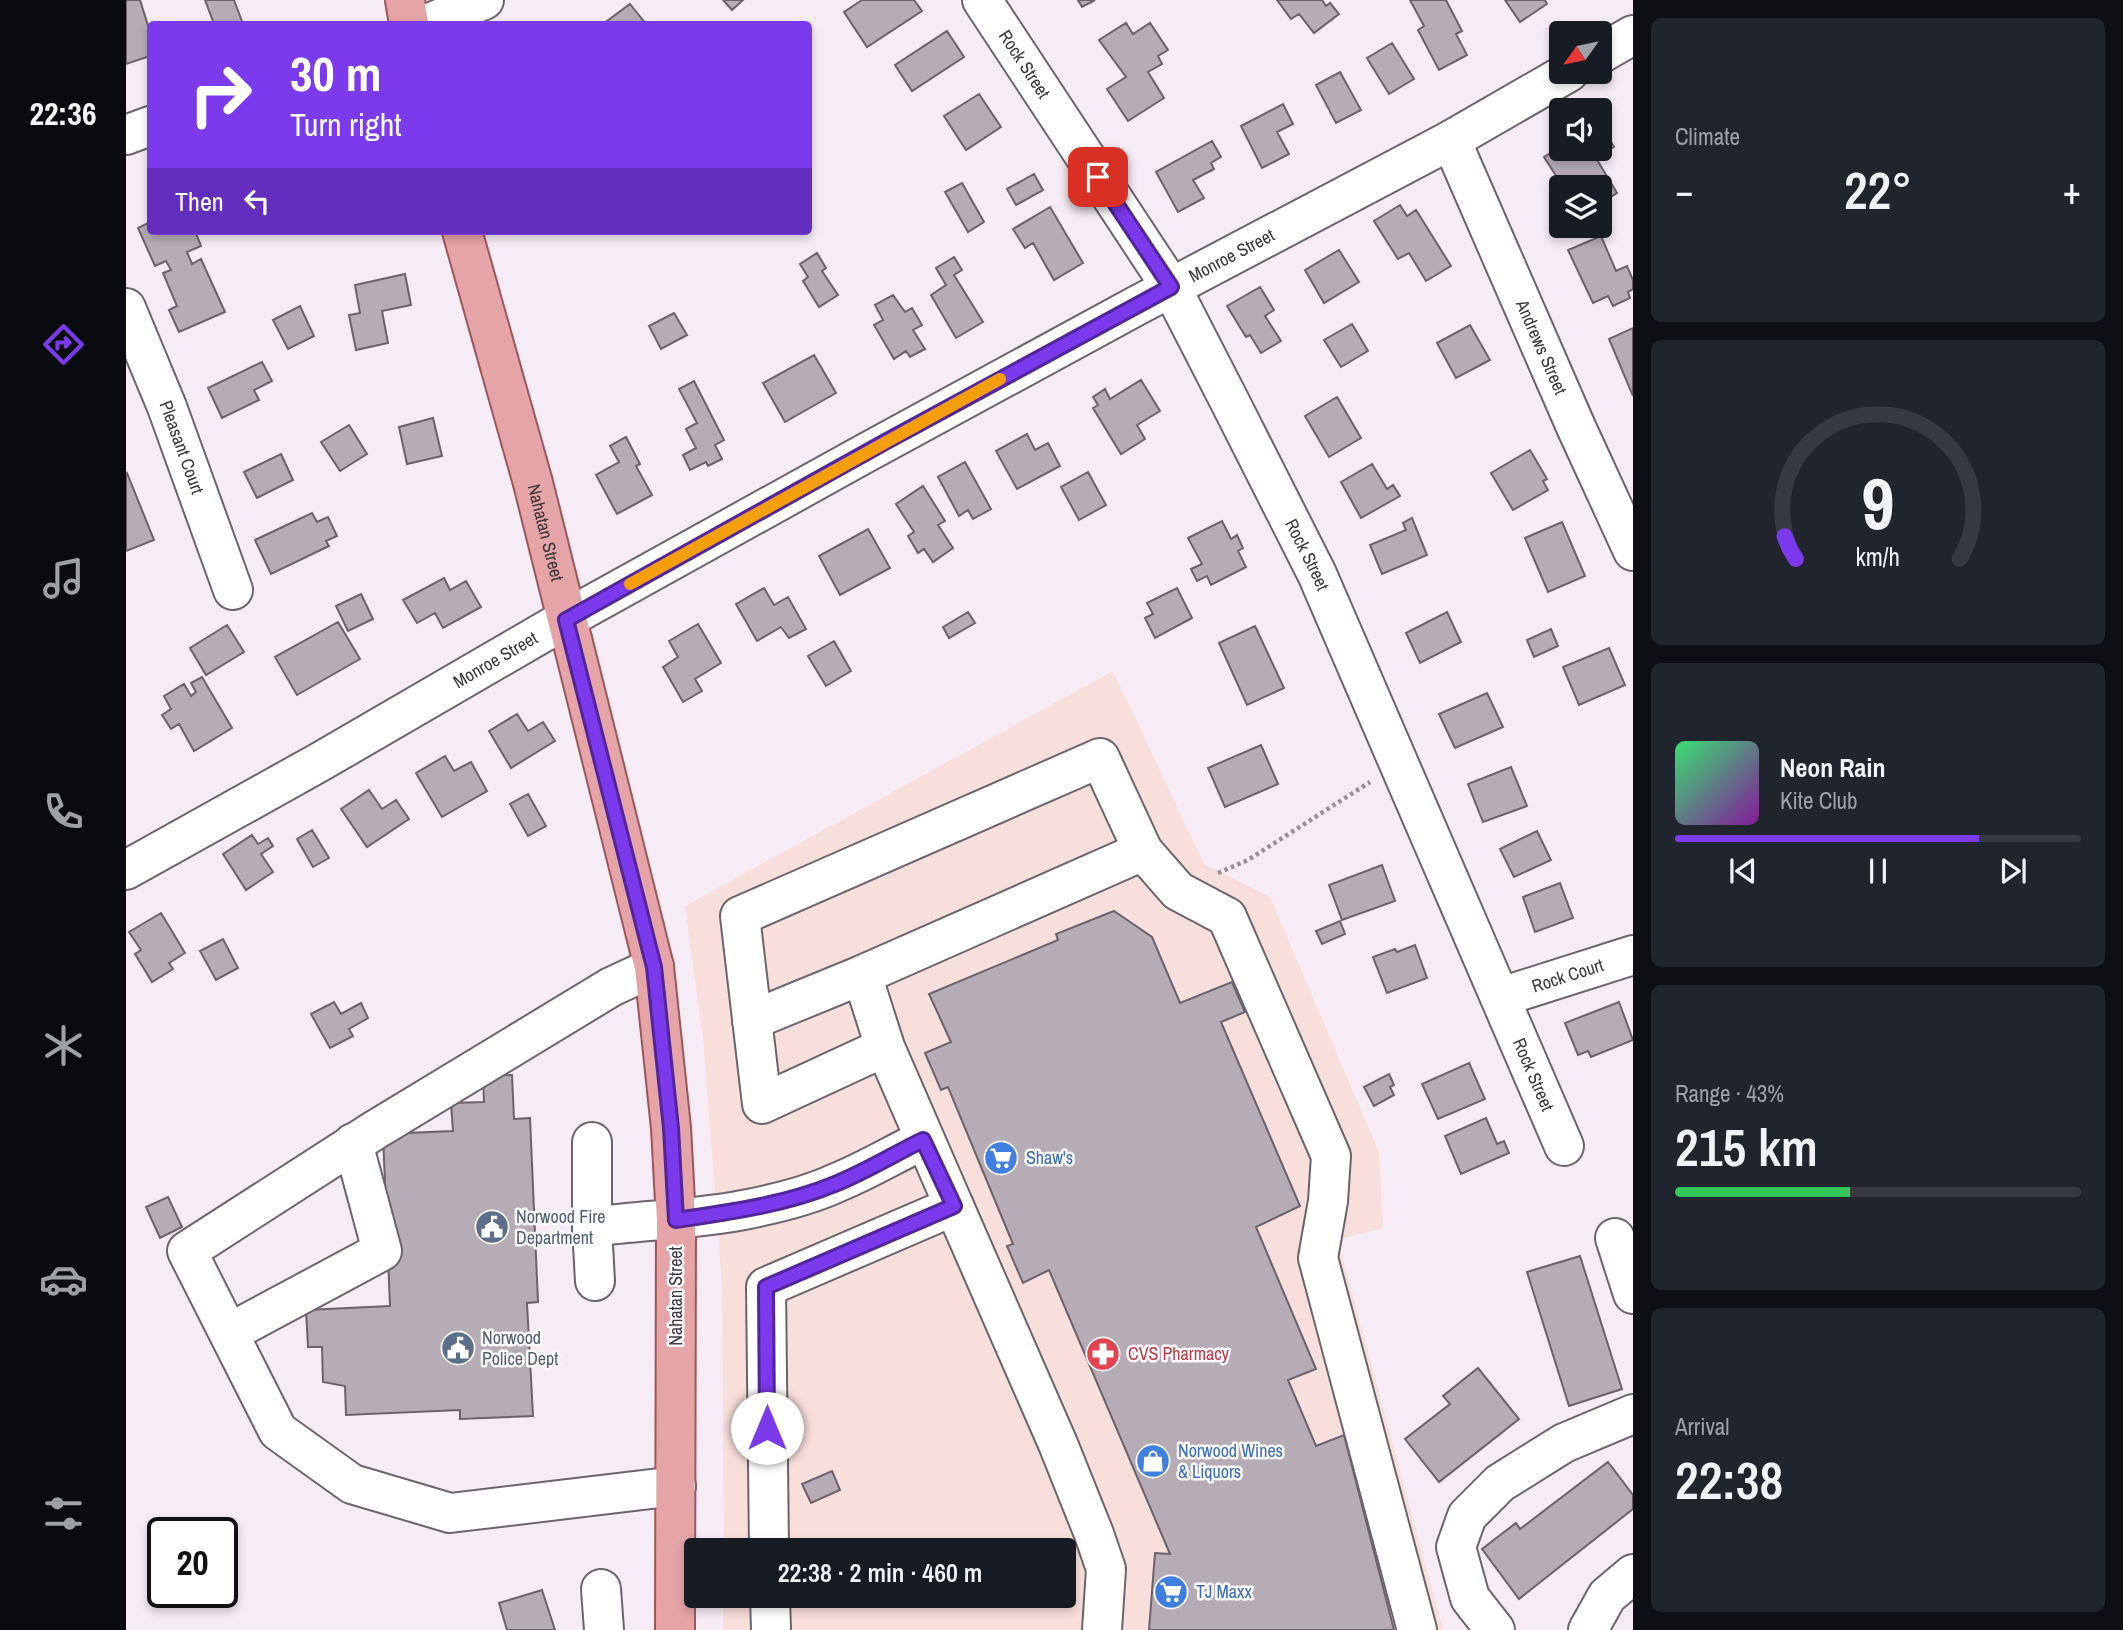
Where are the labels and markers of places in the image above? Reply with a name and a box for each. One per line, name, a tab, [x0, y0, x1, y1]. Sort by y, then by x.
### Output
pin	[1068, 147, 1128, 207]
supermarket icon: Shaw's	[982, 1139, 1020, 1177]
place label: Shaw's	[1026, 1145, 1073, 1170]
place label: Norwood Fire Department	[516, 1204, 605, 1250]
public building icon: Norwood Fire Department	[473, 1208, 511, 1246]
place label: Norwood Police Dept	[482, 1325, 558, 1371]
public building icon: Norwood Police Dept	[439, 1329, 477, 1367]
pharmacy icon: CVS Pharmacy	[1084, 1335, 1122, 1373]
place label: CVS Pharmacy	[1128, 1341, 1230, 1366]
place label: Norwood Wines & Liquors	[1178, 1438, 1283, 1484]
shop icon: Norwood Wines & Liquors	[1134, 1442, 1172, 1480]
supermarket icon: TJ Maxx	[1152, 1573, 1190, 1611]
place label: TJ Maxx	[1196, 1579, 1252, 1604]

